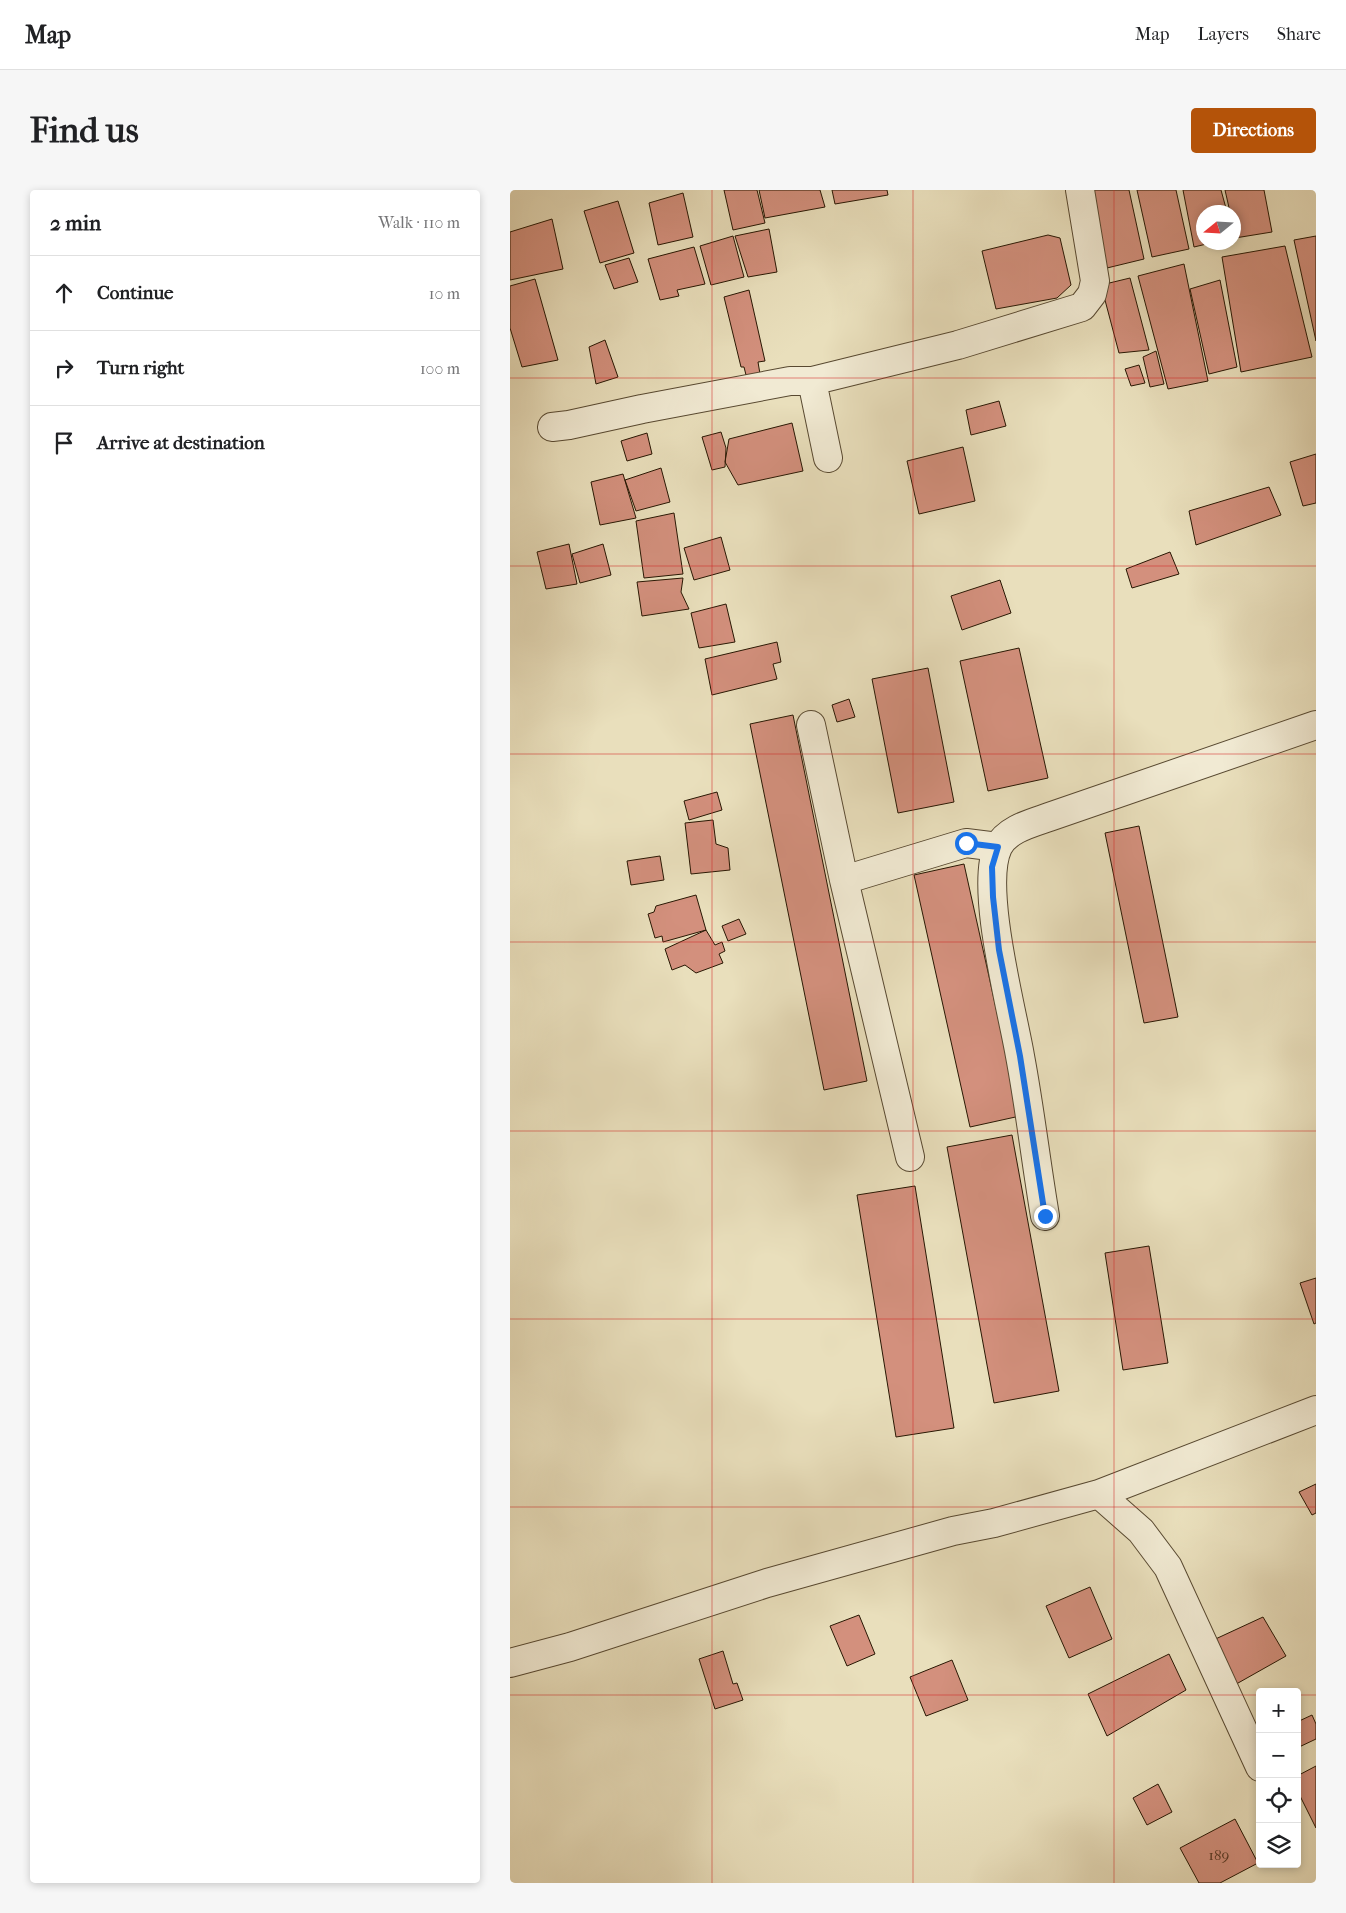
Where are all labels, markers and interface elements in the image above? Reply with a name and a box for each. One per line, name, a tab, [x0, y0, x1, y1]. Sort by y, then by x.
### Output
text: Map	[25, 21, 71, 49]
text: Map	[1135, 24, 1169, 45]
text: Layers	[1197, 24, 1249, 45]
text: Share	[1277, 24, 1321, 45]
button: Directions	[1191, 108, 1316, 153]
text: Find us	[30, 110, 139, 151]
north arrow	[1196, 205, 1241, 250]
text: 2 min	[50, 211, 101, 235]
text: Walk · 110 m	[378, 213, 460, 232]
icon: ahead	[50, 279, 78, 307]
text: Continue	[97, 282, 173, 304]
text: 10 m	[429, 284, 460, 303]
icon: right	[50, 354, 78, 382]
text: Turn right	[97, 357, 184, 379]
text: 100 m	[420, 359, 460, 378]
icon: arrive	[50, 429, 78, 457]
text: Arrive at destination	[97, 432, 265, 454]
route start	[955, 832, 978, 855]
route end	[1034, 1205, 1057, 1228]
map controls	[1256, 1688, 1301, 1868]
button: +	[1256, 1688, 1301, 1733]
button: −	[1256, 1733, 1301, 1778]
button: locate	[1256, 1778, 1301, 1823]
button: layers	[1256, 1823, 1301, 1868]
house number: 189	[1209, 1846, 1230, 1864]

